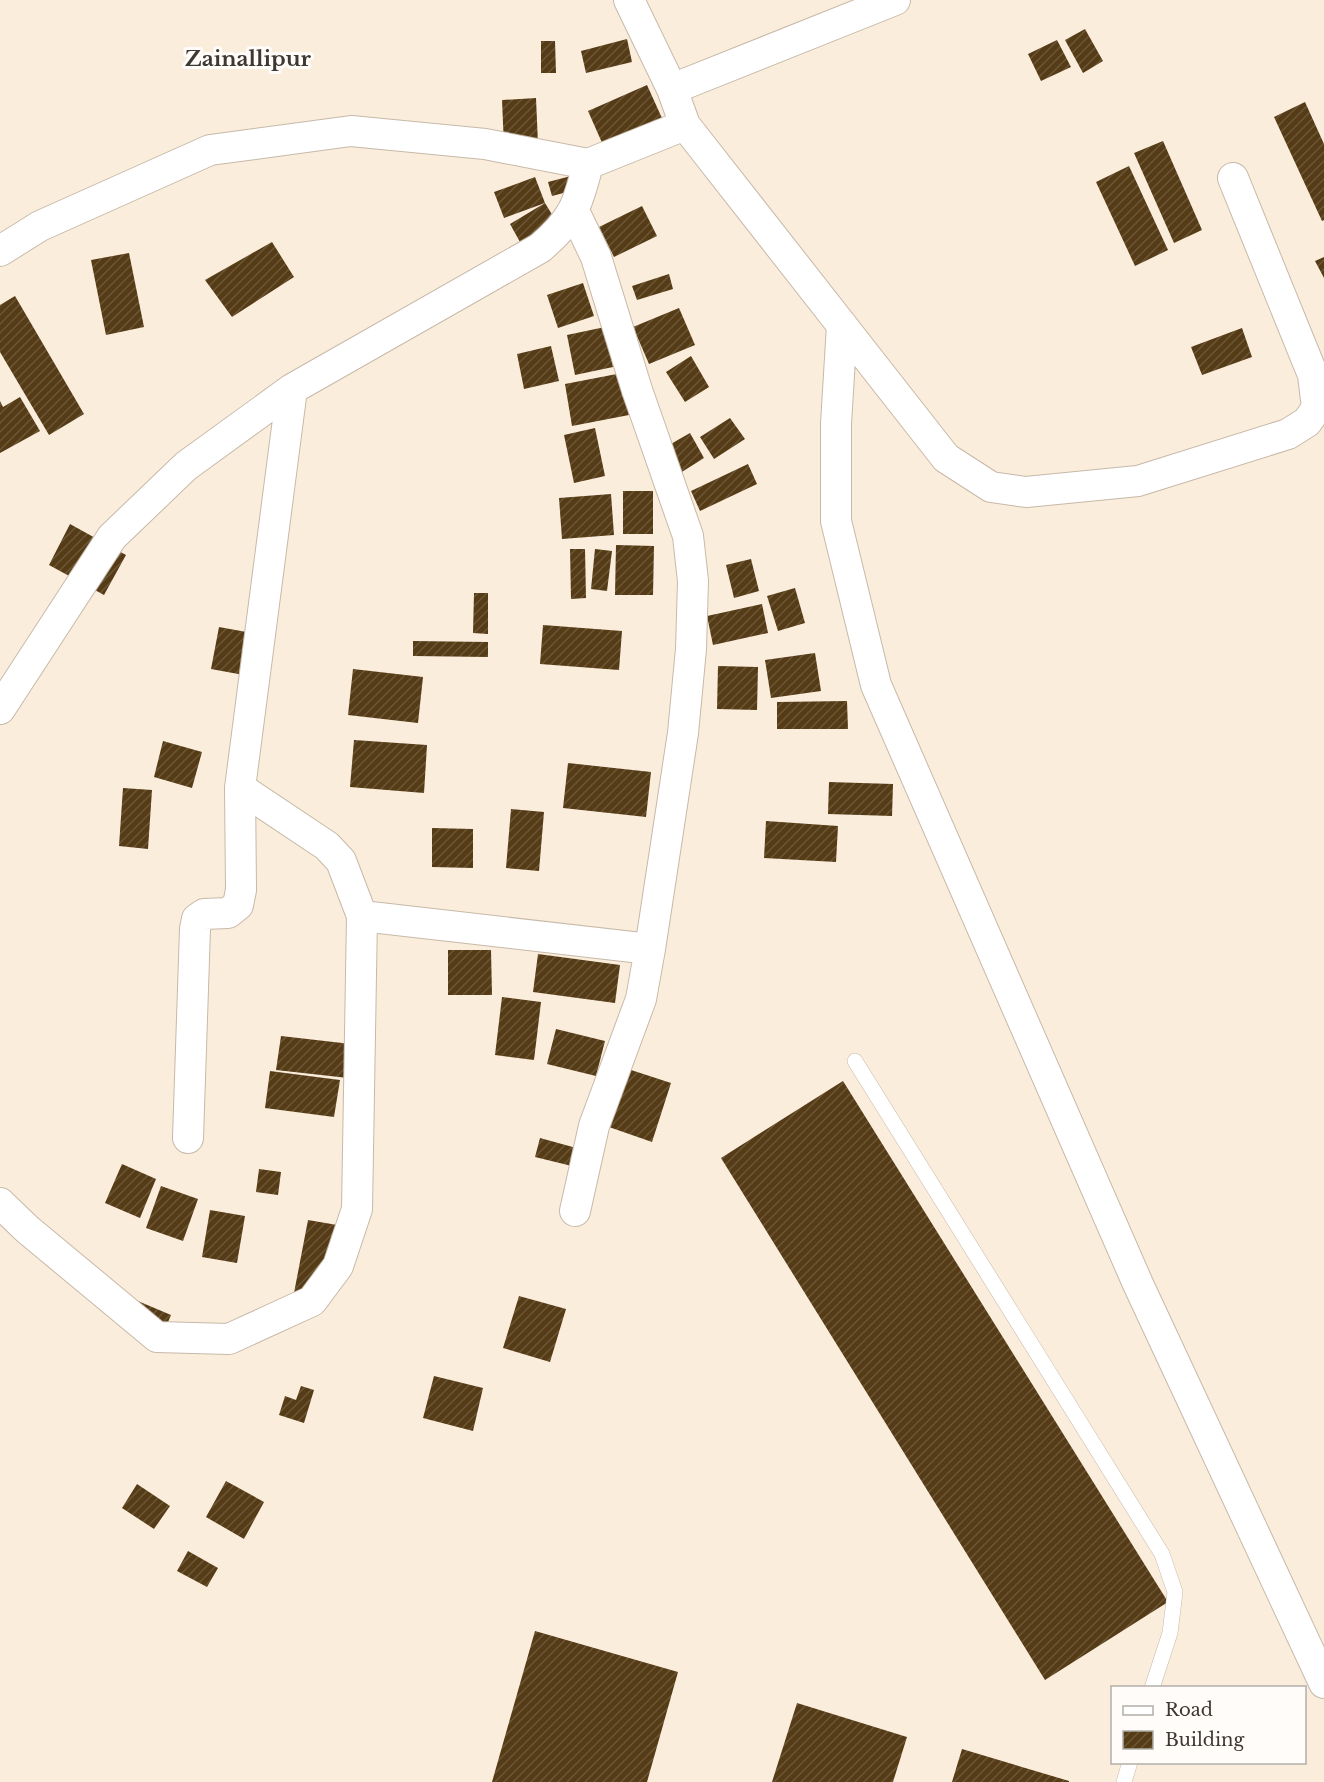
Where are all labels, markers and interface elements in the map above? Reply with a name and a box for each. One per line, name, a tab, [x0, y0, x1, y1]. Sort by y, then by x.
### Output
district label: Zainallipur	[185, 46, 312, 72]
legend	[1111, 1686, 1306, 1764]
text: Road	[1165, 1699, 1213, 1721]
text: Building	[1165, 1729, 1244, 1751]

